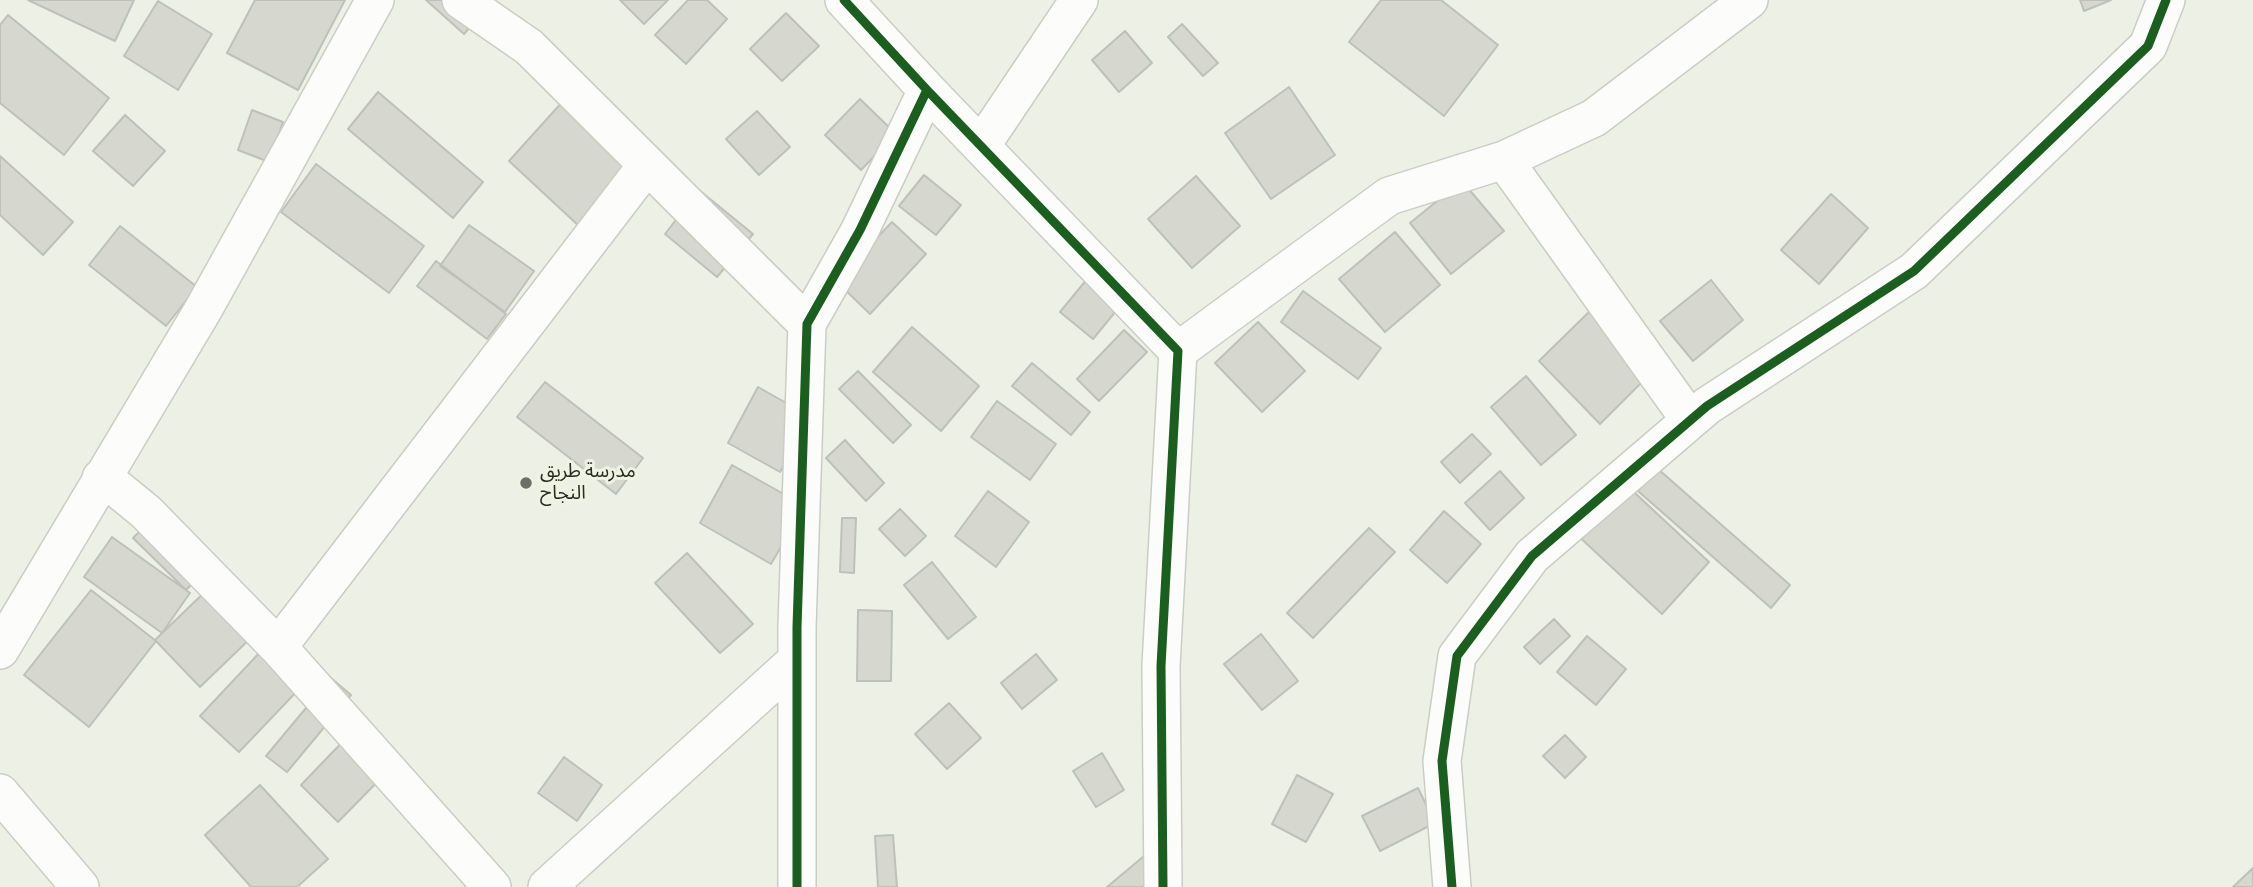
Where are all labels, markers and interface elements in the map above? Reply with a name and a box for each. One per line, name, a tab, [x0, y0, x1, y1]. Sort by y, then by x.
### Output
place label: مدرسة طريق النجاح	[540, 461, 636, 505]
marker: مدرسة طريق النجاح	[518, 475, 534, 491]

